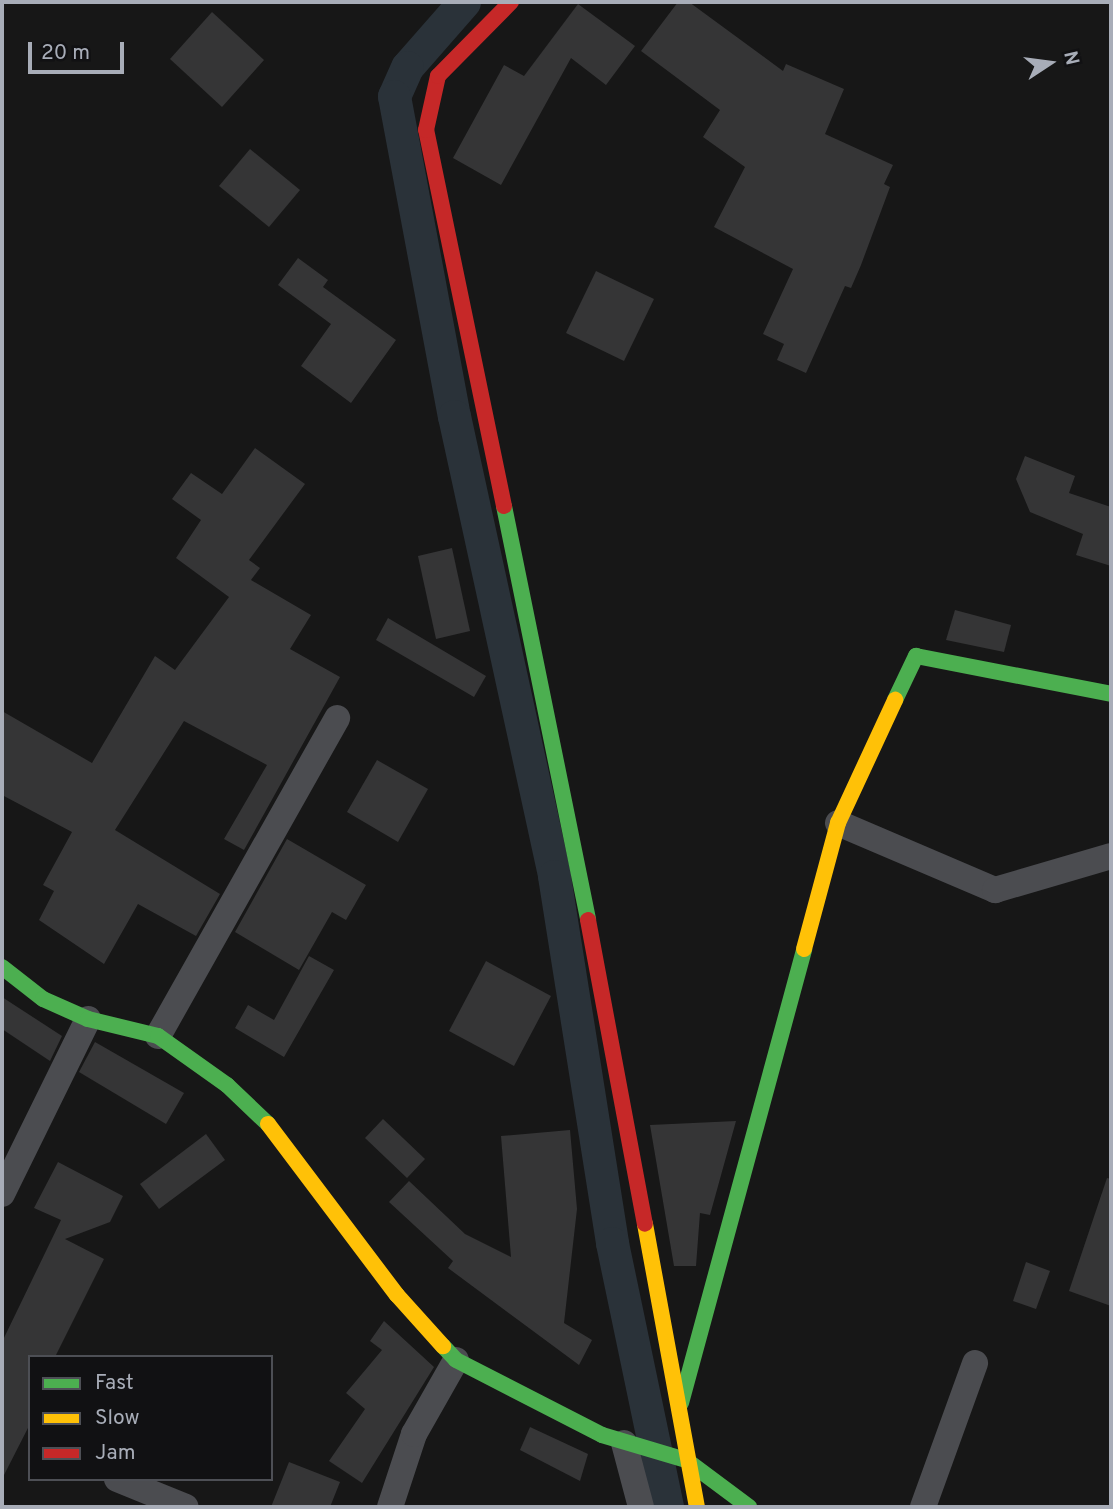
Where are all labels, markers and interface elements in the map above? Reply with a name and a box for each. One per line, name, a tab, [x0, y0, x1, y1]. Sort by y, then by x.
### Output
scale bar	[32, 28, 128, 72]
north arrow	[1015, 28, 1085, 98]
text: 20 m	[41, 40, 90, 67]
text: N	[1057, 49, 1084, 68]
legend	[28, 1355, 273, 1481]
text: Fast	[95, 1370, 134, 1397]
text: Slow	[95, 1405, 140, 1432]
text: Jam	[95, 1440, 136, 1467]

